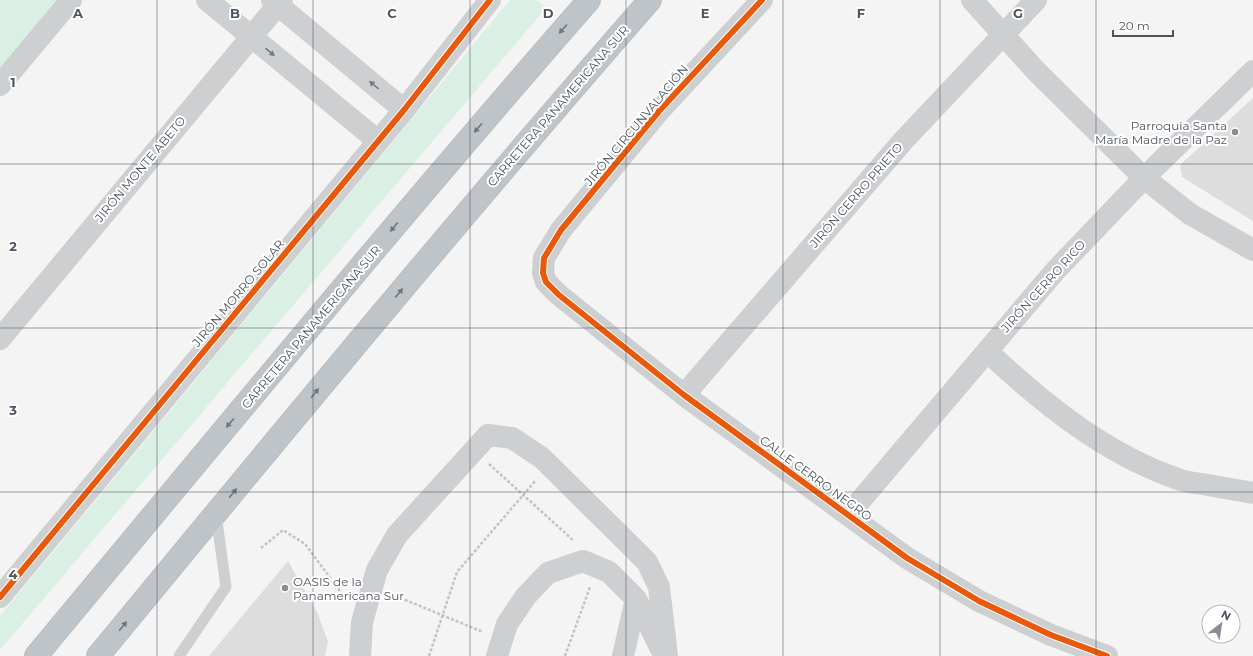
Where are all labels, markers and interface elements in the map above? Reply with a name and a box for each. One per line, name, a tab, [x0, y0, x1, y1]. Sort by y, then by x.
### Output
text: A	[72, 5, 84, 21]
text: B	[230, 5, 240, 21]
text: C	[387, 5, 397, 21]
text: D	[543, 5, 554, 21]
text: E	[701, 5, 710, 21]
text: F	[857, 5, 865, 21]
text: G	[1013, 5, 1023, 21]
scale bar	[1113, 12, 1173, 38]
text: 20 m	[1119, 18, 1150, 33]
street label: CARRETERA PANAMERICANA SUR	[484, 22, 632, 190]
one-way arrow	[559, 25, 568, 34]
one-way arrow	[264, 47, 275, 56]
street label: JIRÓN CIRCUNVALACIÓN	[580, 61, 691, 189]
text: 1	[10, 74, 16, 90]
one-way arrow	[369, 80, 380, 89]
street label: JIRÓN MONTE ABETO	[91, 113, 189, 226]
place label: Parroquia Santa María Madre de la Paz	[1095, 118, 1227, 147]
one-way arrow	[474, 122, 483, 133]
marker: Parroquia Santa María Madre de la Paz	[1230, 127, 1240, 137]
street label: JIRÓN CERRO PRIETO	[806, 139, 906, 251]
one-way arrow	[390, 222, 399, 233]
street label: JIRÓN MORRO SOLAR	[188, 236, 287, 350]
street label: JIRÓN CERRO RICO	[997, 237, 1088, 336]
text: 2	[9, 238, 17, 254]
street label: CARRETERA PANAMERICANA SUR	[238, 242, 384, 412]
one-way arrow	[394, 288, 403, 299]
one-way arrow	[311, 387, 320, 398]
text: 3	[8, 402, 17, 418]
one-way arrow	[225, 418, 234, 429]
street label: CALLE CERRO NEGRO	[757, 432, 875, 524]
one-way arrow	[228, 488, 237, 499]
text: 4	[9, 566, 18, 582]
place label: OASIS de la Panamericana Sur	[293, 574, 404, 603]
marker: OASIS de la Panamericana Sur	[280, 583, 290, 593]
north arrow	[1201, 604, 1241, 644]
text: N	[1219, 607, 1233, 624]
one-way arrow	[119, 621, 128, 631]

